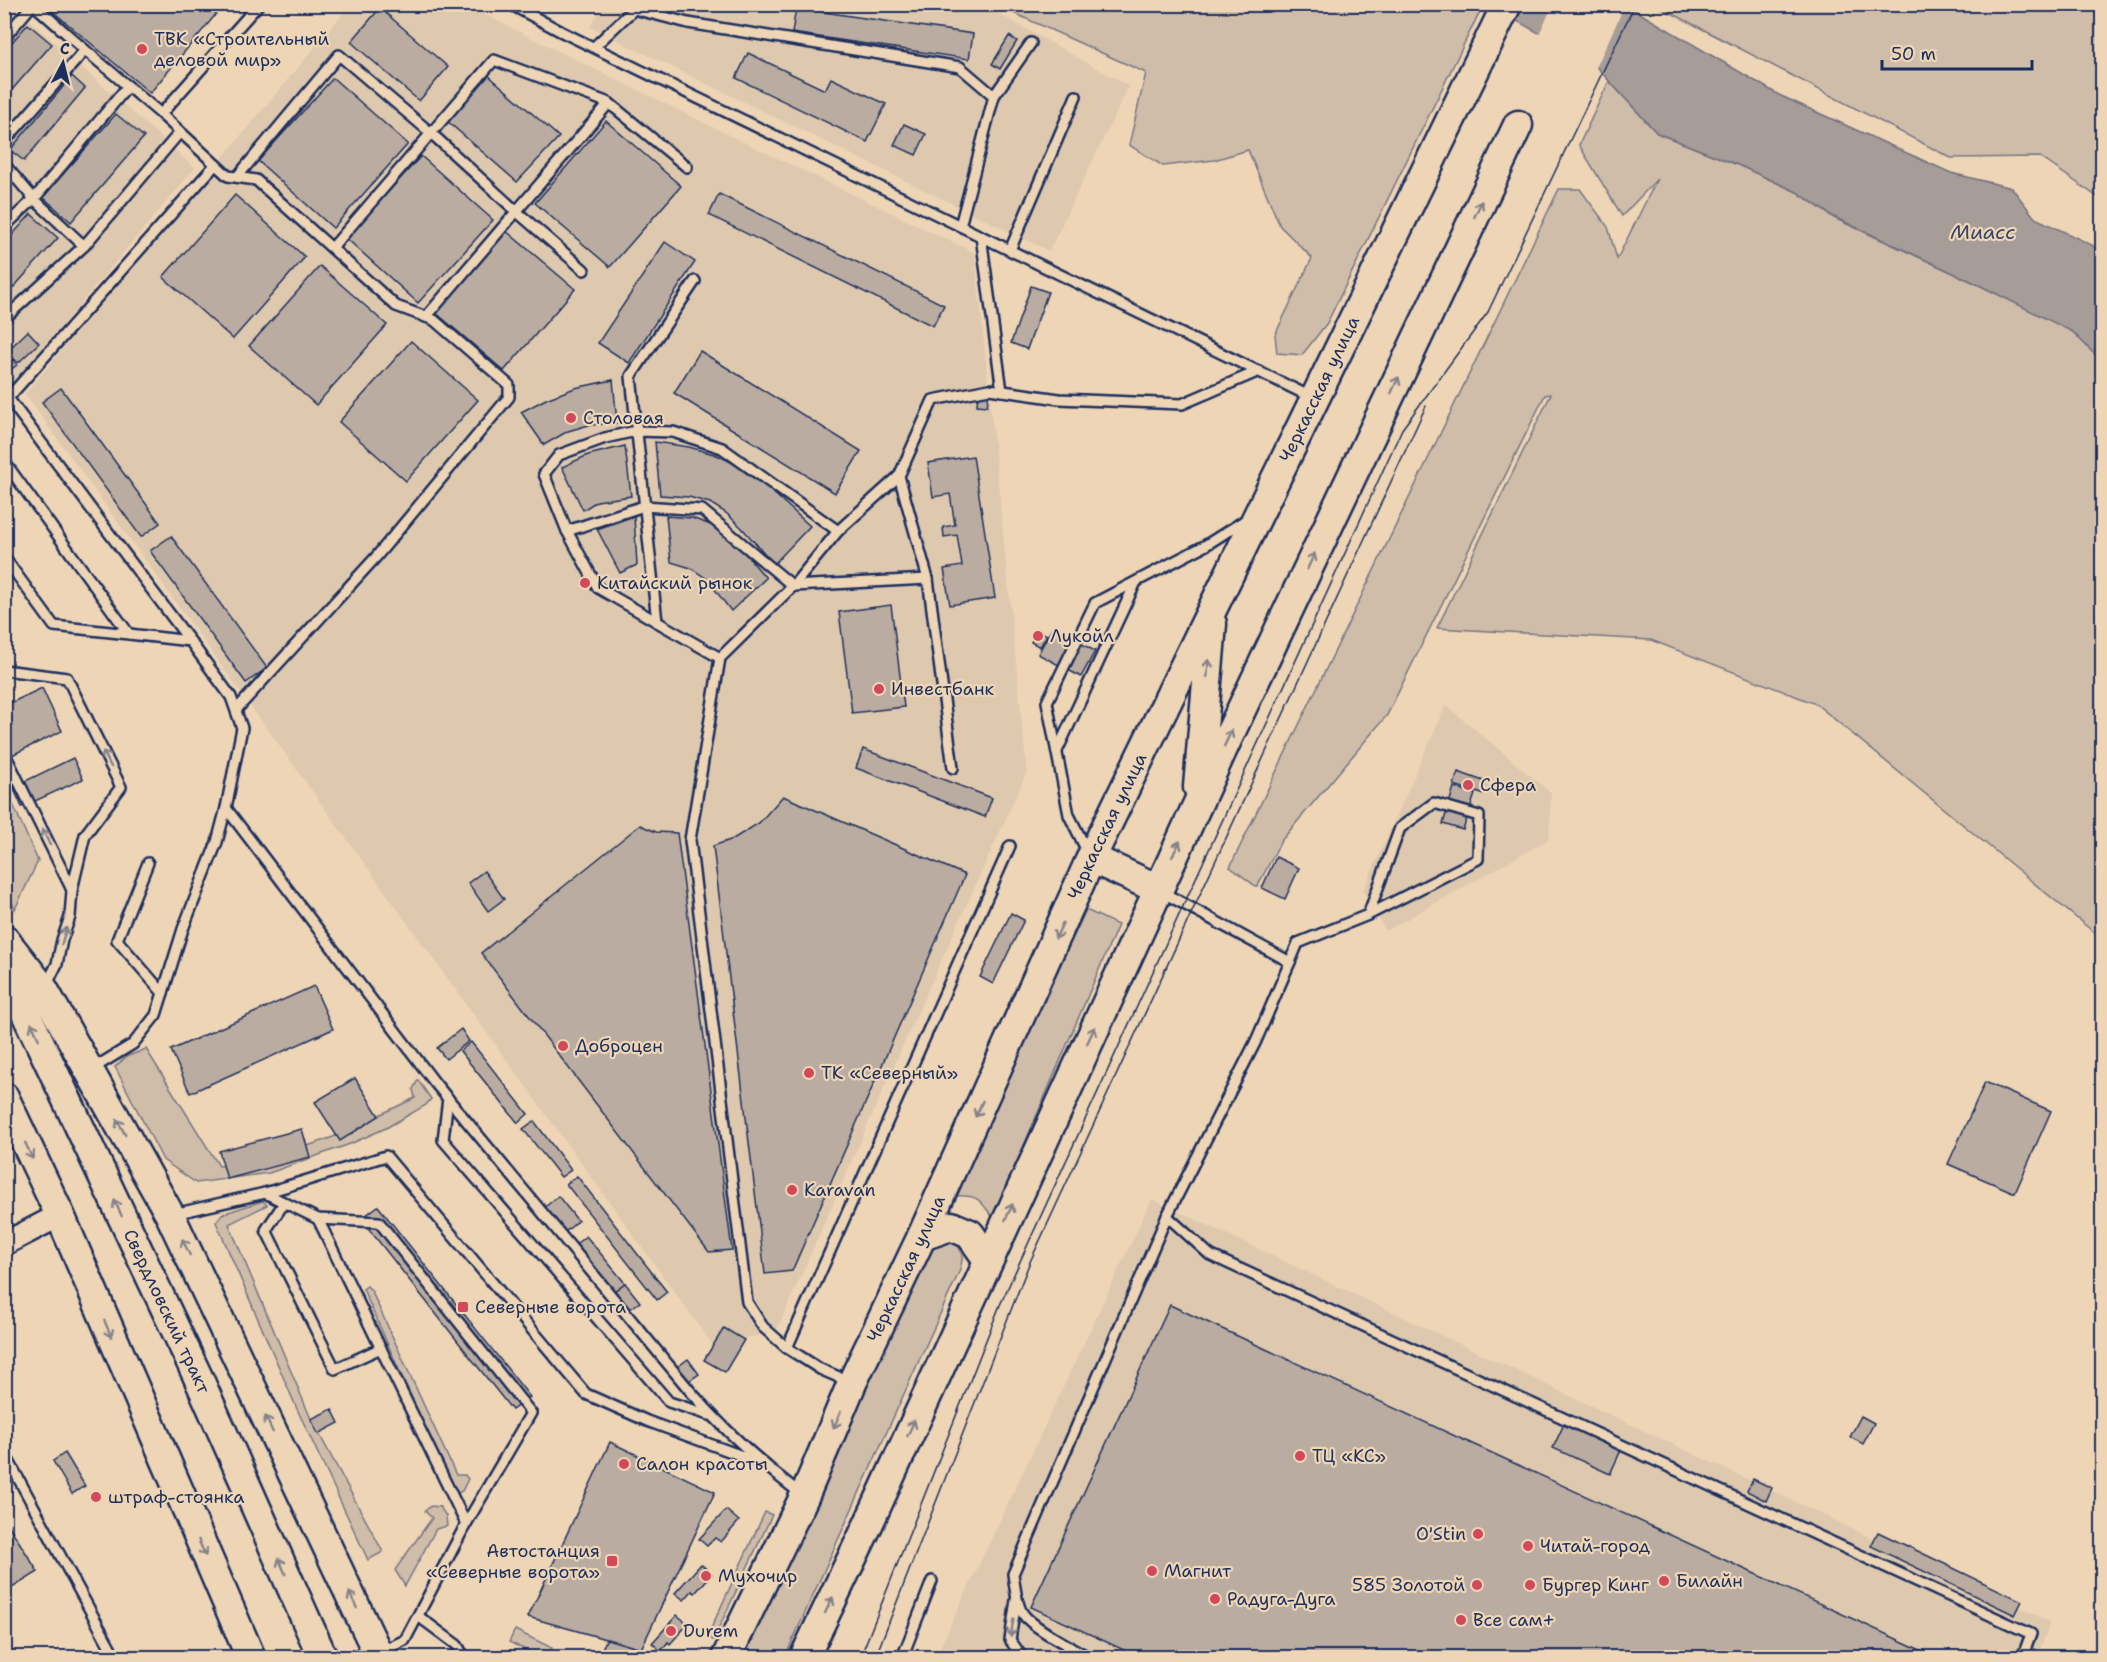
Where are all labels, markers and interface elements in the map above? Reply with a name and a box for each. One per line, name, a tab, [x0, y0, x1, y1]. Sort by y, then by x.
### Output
place label: ТВК «Строительный деловой мир»	[154, 27, 329, 72]
north arrow	[33, 33, 93, 93]
scale bar	[1882, 33, 2032, 71]
text: С	[59, 38, 71, 60]
marker: ТВК «Строительный деловой мир»	[135, 42, 149, 56]
text: 50 m	[1891, 42, 1936, 66]
one-way arrow	[1473, 200, 1485, 218]
water label: Миасс	[1951, 219, 2015, 245]
street label: Черкасская улица	[1274, 312, 1365, 466]
one-way arrow	[1389, 376, 1401, 394]
place label: Столовая	[583, 406, 664, 430]
marker: Столовая	[564, 411, 578, 425]
one-way arrow	[1306, 553, 1318, 571]
place label: Китайский рынок	[597, 571, 753, 595]
marker: Китайский рынок	[578, 576, 592, 590]
place label: Лукойл	[1050, 624, 1114, 648]
marker: Лукойл	[1031, 629, 1045, 643]
one-way arrow	[1203, 659, 1214, 679]
place label: Инвестбанк	[891, 677, 994, 701]
marker: Инвестбанк	[872, 682, 886, 696]
one-way arrow	[1223, 729, 1235, 747]
street label: Черкасская улица	[1062, 749, 1152, 903]
one-way arrow	[101, 750, 112, 768]
place label: Сфера	[1480, 773, 1536, 797]
marker: Сфера	[1461, 778, 1475, 792]
one-way arrow	[40, 829, 52, 847]
one-way arrow	[1171, 841, 1183, 859]
one-way arrow	[1052, 921, 1064, 939]
one-way arrow	[59, 927, 70, 946]
one-way arrow	[28, 1023, 40, 1041]
one-way arrow	[1085, 1026, 1097, 1044]
place label: Доброцен	[575, 1034, 663, 1058]
marker: Доброцен	[556, 1039, 570, 1053]
place label: ТК «Северный»	[821, 1061, 958, 1085]
marker: ТК «Северный»	[802, 1066, 816, 1080]
one-way arrow	[973, 1099, 984, 1117]
one-way arrow	[115, 1119, 127, 1136]
one-way arrow	[24, 1141, 36, 1159]
place label: Karavan	[804, 1178, 875, 1202]
marker: Karavan	[785, 1183, 799, 1197]
street label: Черкасская улица	[861, 1191, 951, 1346]
one-way arrow	[112, 1199, 124, 1217]
one-way arrow	[1005, 1203, 1016, 1221]
street label: Свердловский тракт	[118, 1225, 216, 1398]
one-way arrow	[179, 1239, 191, 1257]
place label: Северные ворота	[475, 1295, 626, 1319]
marker: Северные ворота	[456, 1300, 470, 1314]
one-way arrow	[103, 1319, 114, 1338]
one-way arrow	[831, 1410, 842, 1428]
one-way arrow	[263, 1415, 275, 1433]
one-way arrow	[906, 1419, 918, 1437]
place label: ТЦ «КС»	[1312, 1444, 1386, 1468]
marker: ТЦ «КС»	[1293, 1449, 1307, 1463]
place label: Салон красоты	[636, 1452, 768, 1476]
marker: Салон красоты	[617, 1457, 631, 1471]
place label: штраф-стоянка	[108, 1485, 245, 1509]
marker: штраф-стоянка	[89, 1490, 103, 1504]
place label: O'Stin	[1416, 1522, 1466, 1546]
marker: O'Stin	[1471, 1527, 1485, 1541]
place label: Читай-город	[1540, 1534, 1651, 1558]
one-way arrow	[197, 1538, 208, 1556]
place label: Автостанция «Северные ворота»	[426, 1539, 600, 1584]
marker: Читай-город	[1521, 1539, 1535, 1553]
marker: Автостанция «Северные ворота»	[605, 1554, 619, 1568]
one-way arrow	[276, 1557, 288, 1575]
place label: Магнит	[1164, 1559, 1232, 1583]
place label: Мухочир	[718, 1564, 797, 1588]
marker: Магнит	[1145, 1564, 1159, 1578]
marker: Мухочир	[699, 1569, 713, 1583]
place label: Билайн	[1676, 1569, 1743, 1593]
place label: 585 Золотой	[1352, 1573, 1465, 1597]
place label: Бургер Кинг	[1542, 1573, 1649, 1597]
marker: Билайн	[1657, 1574, 1671, 1588]
marker: 585 Золотой	[1470, 1578, 1484, 1592]
marker: Бургер Кинг	[1523, 1578, 1537, 1592]
place label: Радуга-Дуга	[1227, 1587, 1336, 1611]
one-way arrow	[346, 1591, 358, 1609]
marker: Радуга-Дуга	[1208, 1592, 1222, 1606]
one-way arrow	[824, 1596, 836, 1614]
place label: Все сам+	[1473, 1608, 1555, 1632]
marker: Все сам+	[1454, 1613, 1468, 1627]
one-way arrow	[1006, 1618, 1017, 1637]
place label: Durem	[683, 1619, 738, 1643]
marker: Durem	[664, 1624, 678, 1638]

